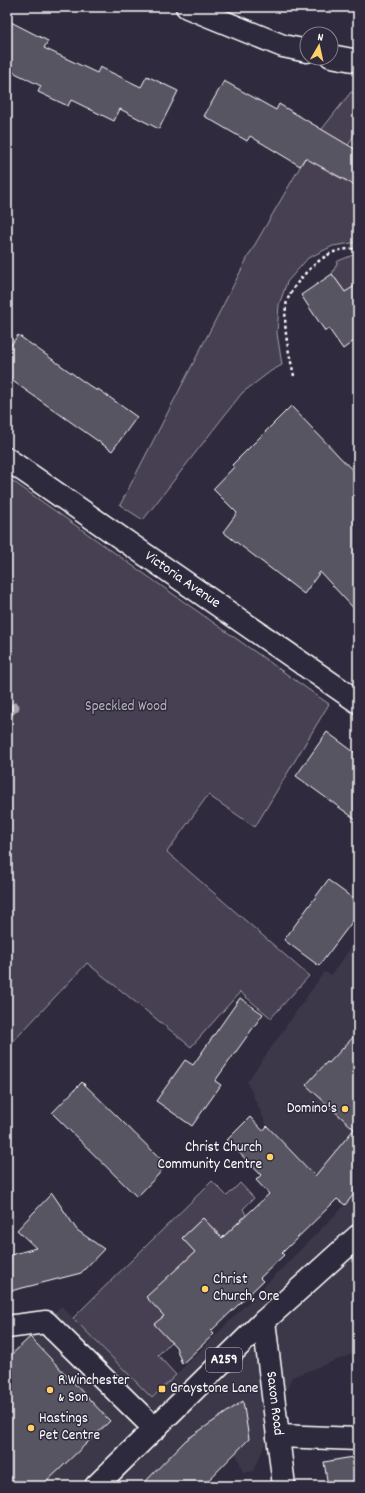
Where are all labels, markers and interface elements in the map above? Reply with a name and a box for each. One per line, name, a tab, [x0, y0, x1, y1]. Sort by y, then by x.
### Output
north arrow	[299, 26, 339, 66]
text: N	[316, 30, 325, 47]
street label: Victoria Avenue	[140, 546, 225, 615]
park label: Speckled Wood	[85, 696, 167, 718]
place label: Domino's	[287, 1098, 337, 1120]
marker: Domino's	[340, 1104, 350, 1114]
place label: Christ Church Community Centre	[157, 1137, 262, 1176]
marker: Christ Church Community Centre	[265, 1152, 275, 1162]
place label: Christ Church, Ore	[213, 1269, 280, 1308]
marker: Christ Church, Ore	[200, 1284, 210, 1294]
road number: A259	[206, 1348, 242, 1372]
place label: R.Winchester & Son	[58, 1370, 130, 1409]
street label: Saxon Road	[259, 1370, 289, 1437]
place label: Graystone Lane	[170, 1378, 259, 1400]
marker: Graystone Lane	[157, 1384, 167, 1394]
marker: R.Winchester & Son	[45, 1385, 55, 1395]
place label: Hastings Pet Centre	[39, 1408, 100, 1447]
marker: Hastings Pet Centre	[26, 1423, 36, 1433]

